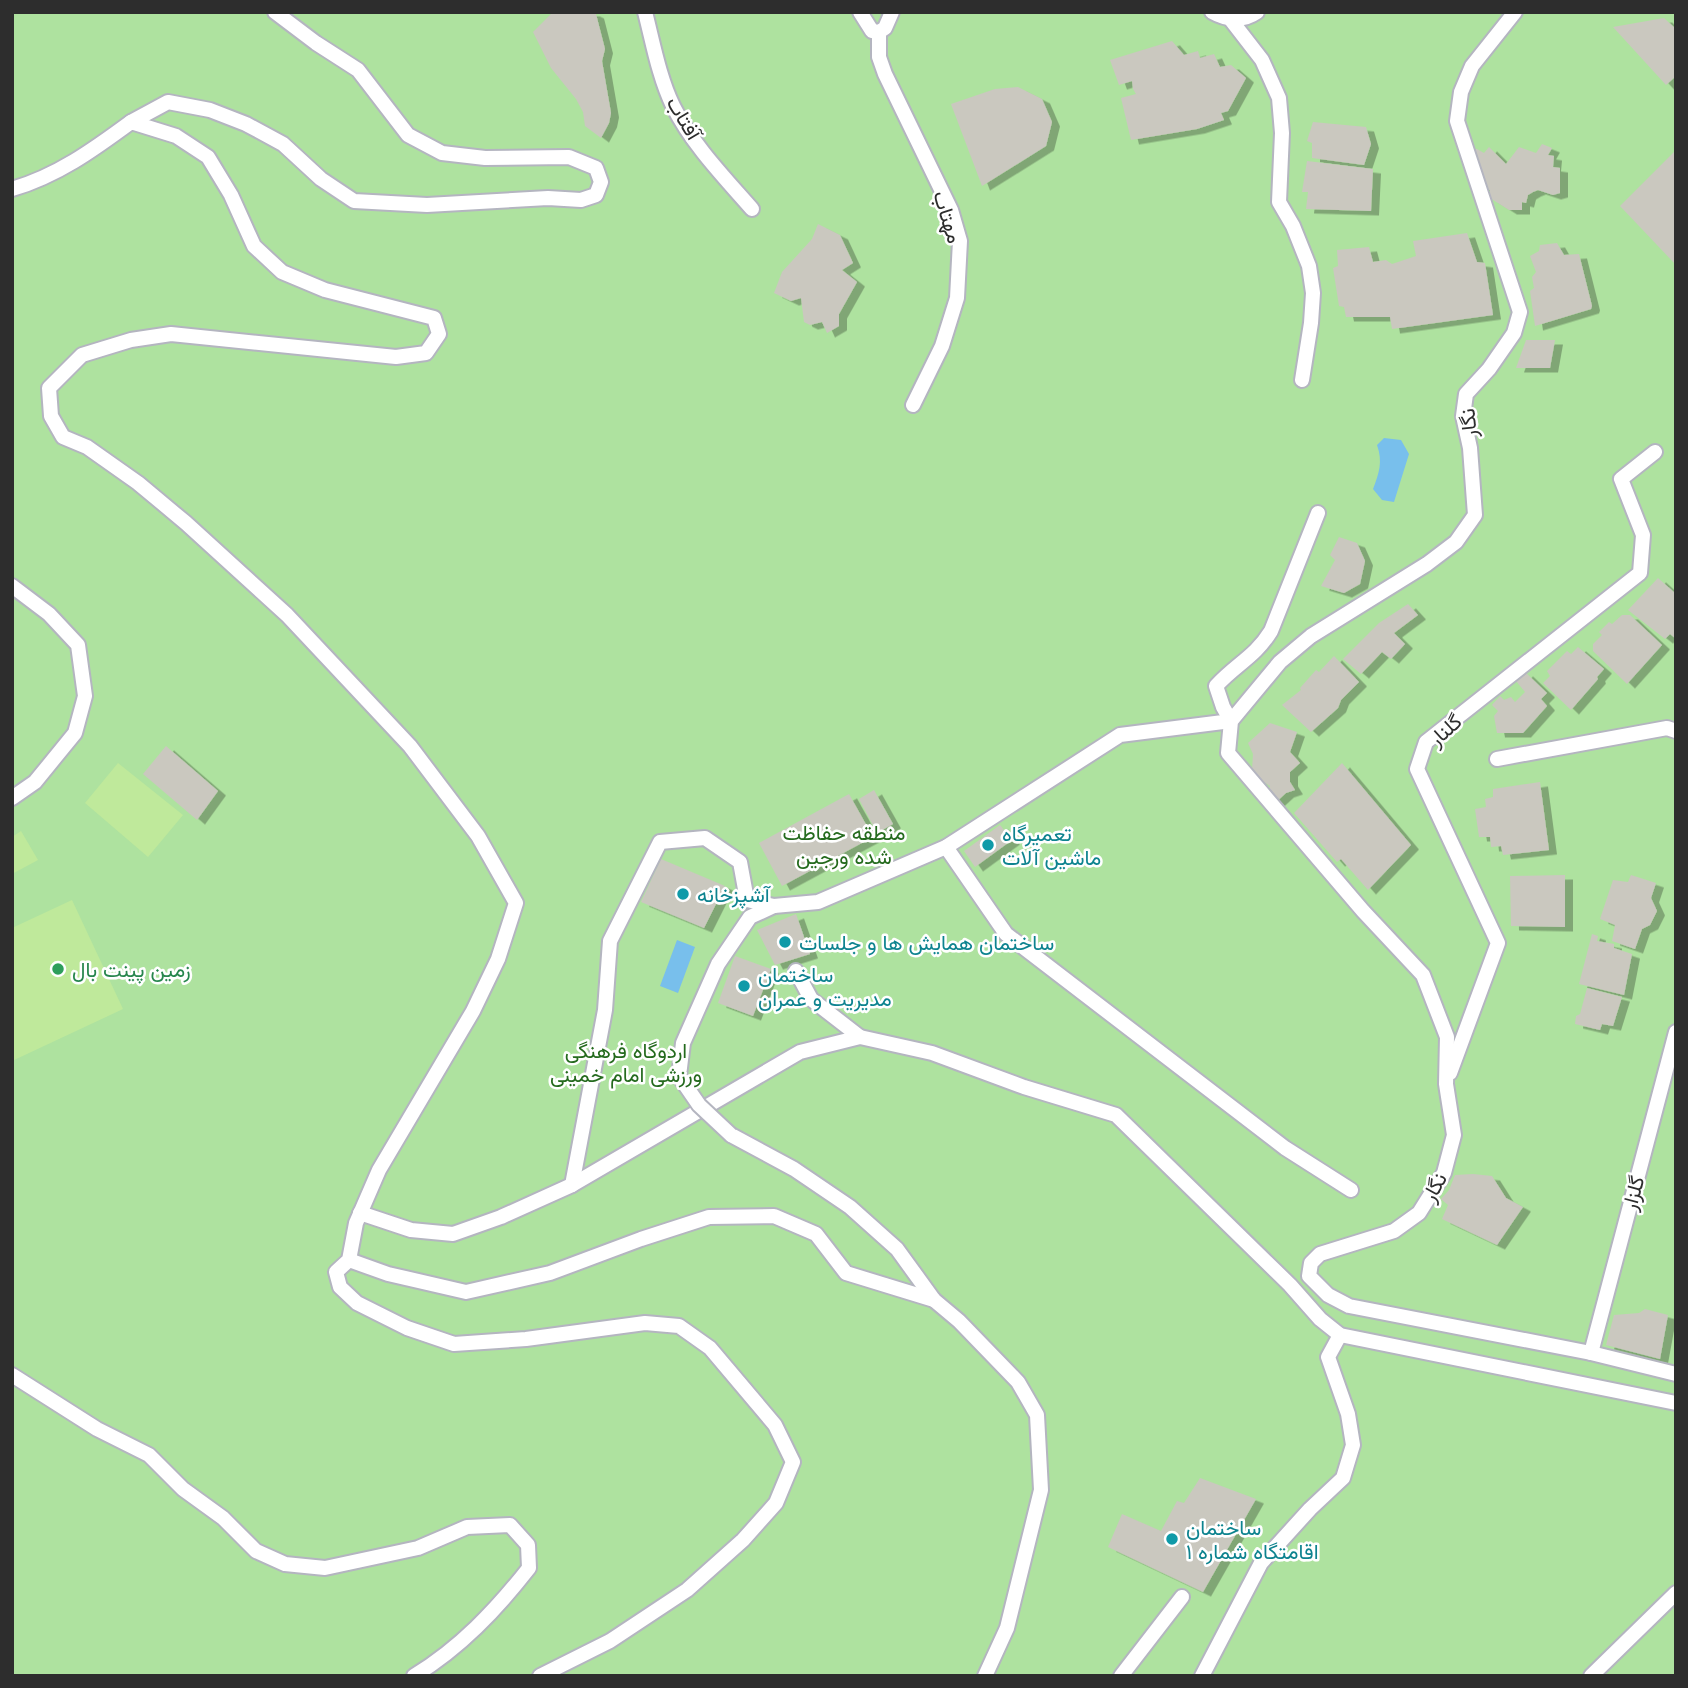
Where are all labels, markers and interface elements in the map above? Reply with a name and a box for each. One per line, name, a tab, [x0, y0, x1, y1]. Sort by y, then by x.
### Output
street label: آفتاب	[661, 92, 708, 146]
street label: مهتاب	[927, 188, 968, 247]
street label: نگار	[1454, 407, 1483, 440]
street label: گلنار	[1423, 709, 1467, 753]
park label: منطقه حفاظت شده ورجین	[783, 820, 905, 870]
place label: تعمیرگاه ماشین آلات	[1002, 821, 1101, 870]
marker: تعمیرگاه ماشین آلات	[980, 837, 996, 853]
place label: آشپزخانه	[697, 882, 772, 909]
marker: آشپزخانه	[675, 886, 691, 902]
place label: ساختمان همایش ها و جلسات	[799, 930, 1054, 956]
marker: ساختمان همایش ها و جلسات	[777, 934, 793, 950]
place label: زمین پینت بال	[72, 957, 191, 984]
marker: زمین پینت بال	[50, 961, 66, 977]
place label: ساختمان مدیریت و عمران	[758, 962, 892, 1012]
marker: ساختمان مدیریت و عمران	[736, 978, 752, 994]
park label: اردوگاه فرهنگی ورزشی امام خمینی	[550, 1038, 702, 1089]
street label: نگار	[1415, 1168, 1453, 1207]
street label: گلزار	[1616, 1173, 1651, 1214]
place label: ساختمان اقامتگاه شماره ۱	[1186, 1515, 1319, 1565]
marker: ساختمان اقامتگاه شماره ۱	[1164, 1531, 1180, 1547]

